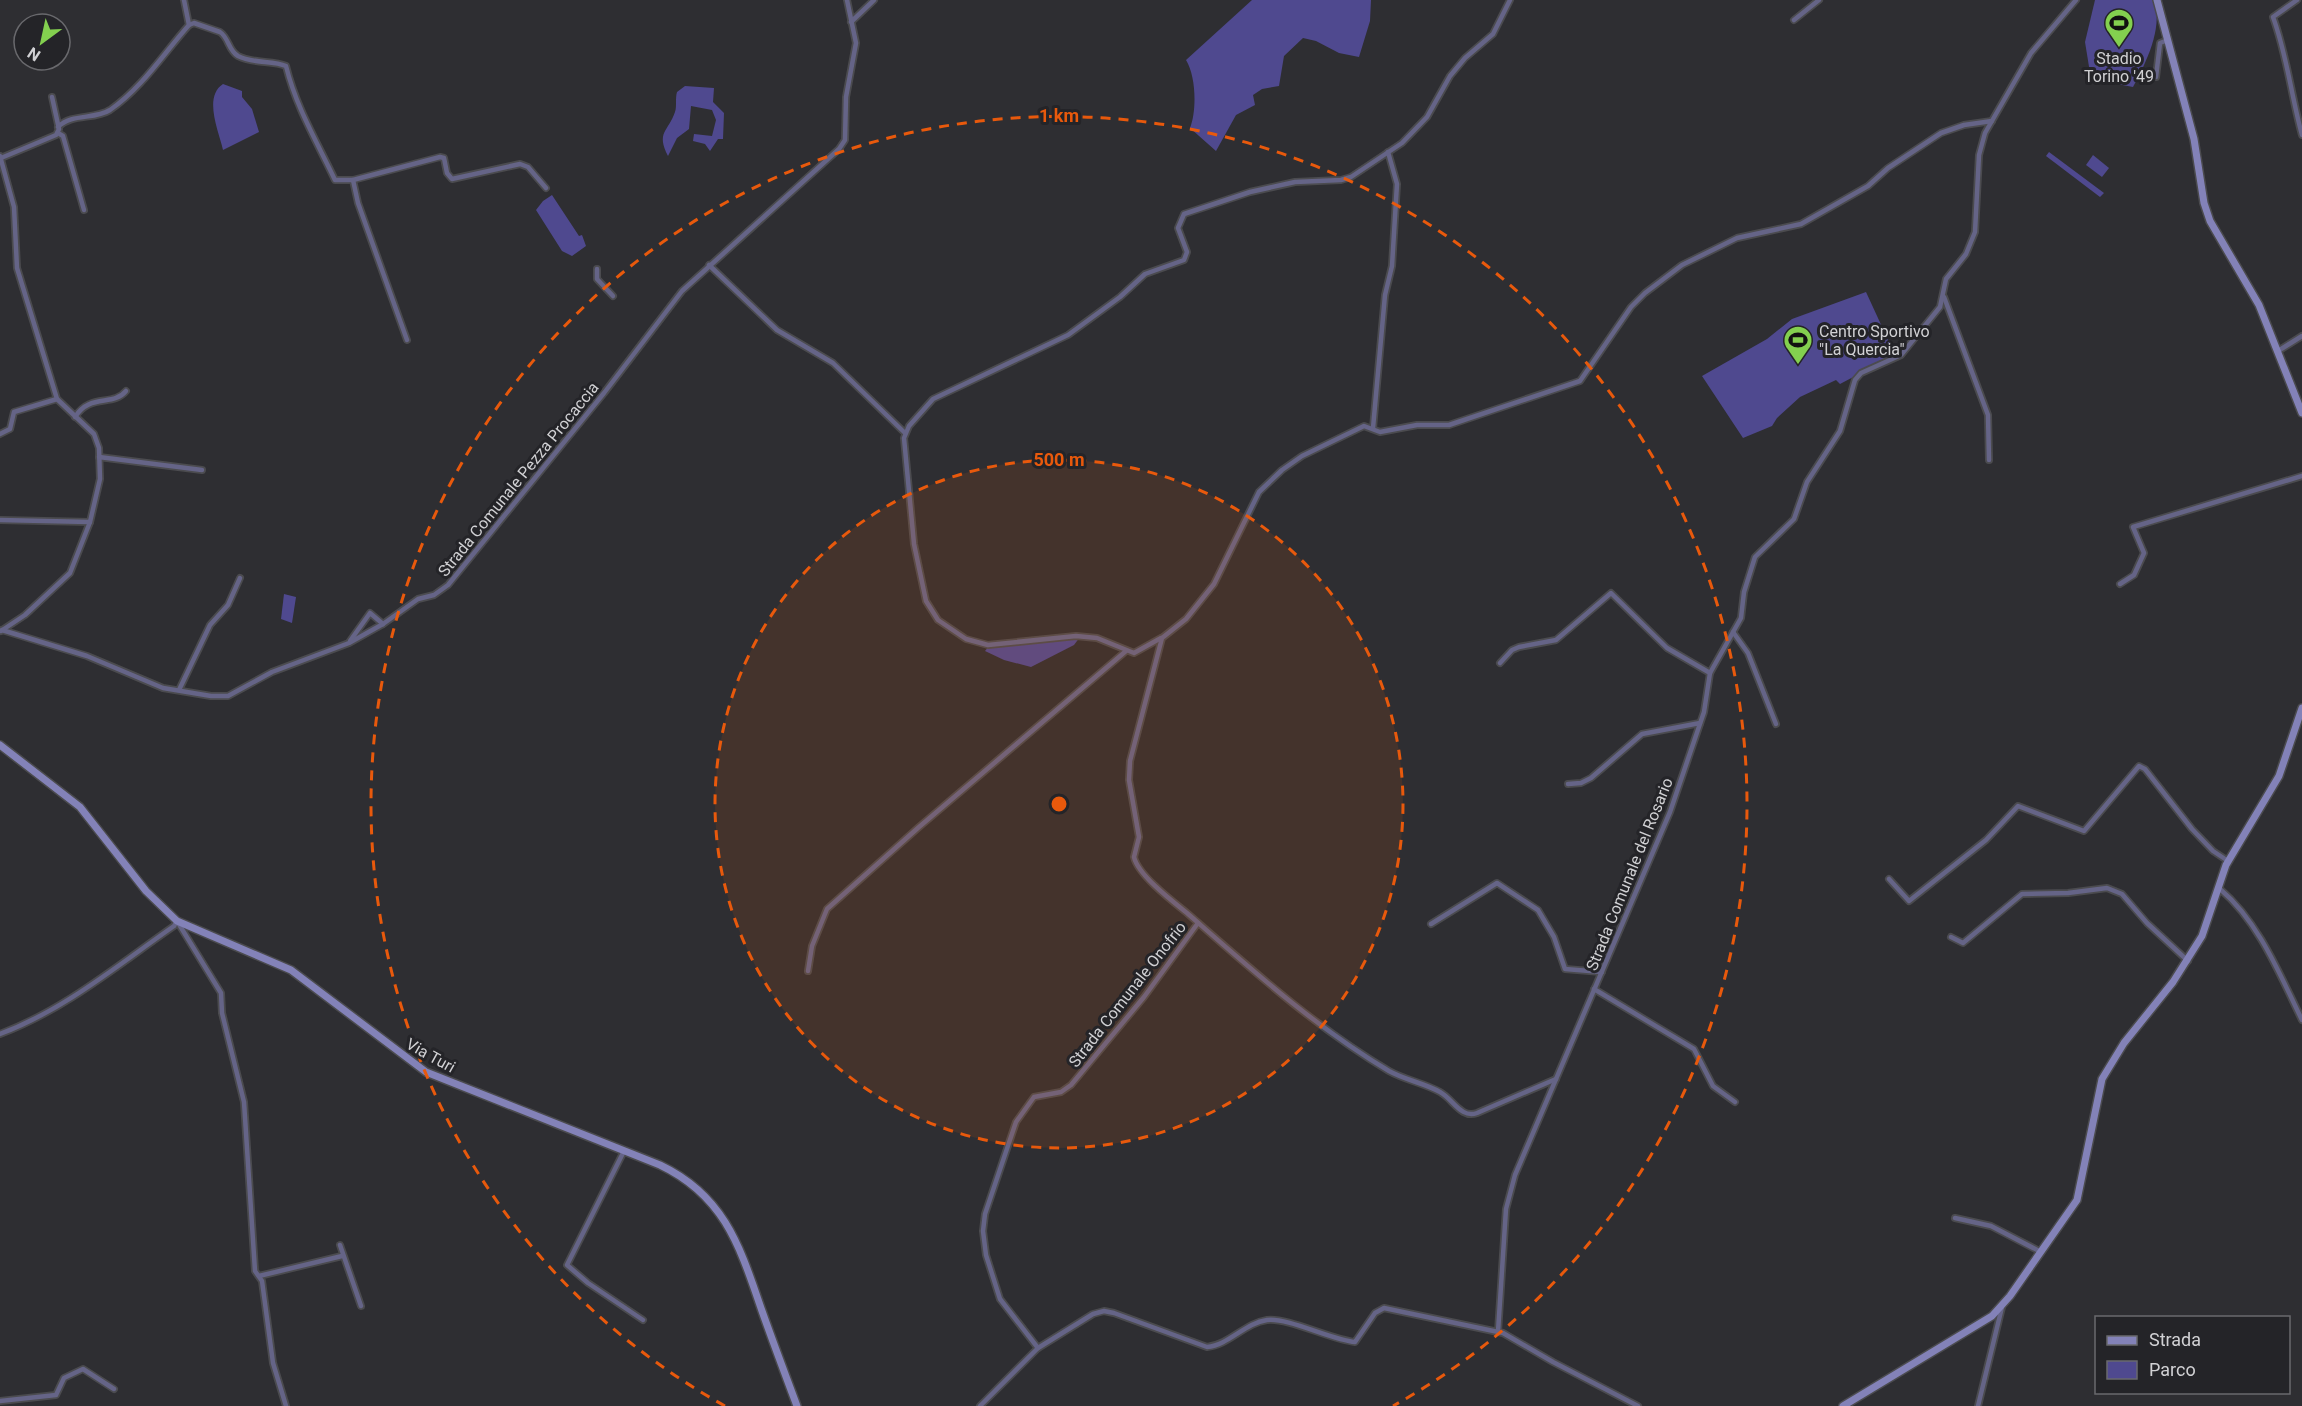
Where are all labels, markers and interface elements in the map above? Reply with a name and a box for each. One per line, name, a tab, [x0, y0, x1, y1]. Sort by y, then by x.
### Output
sports icon: Stadio Torino '49	[2103, 7, 2135, 49]
north arrow	[12, 12, 72, 72]
text: N	[24, 43, 44, 65]
place label: Stadio Torino '49	[2084, 49, 2154, 86]
text: 1 km	[1039, 105, 1079, 126]
place label: Centro Sportivo "La Quercia"	[1819, 322, 1930, 359]
sports icon: Centro Sportivo "La Quercia"	[1782, 324, 1814, 366]
street label: Strada Comunale Pezza Procaccia	[434, 378, 603, 580]
text: 500 m	[1033, 449, 1085, 470]
street label: Strada Comunale del Rosario	[1582, 775, 1677, 973]
centre of rings	[1049, 794, 1069, 814]
street label: Strada Comunale Onofrio	[1065, 918, 1190, 1071]
street label: Via Turi	[403, 1034, 459, 1077]
legend	[2095, 1316, 2290, 1394]
text: Strada	[2149, 1329, 2201, 1350]
text: Parco	[2149, 1359, 2196, 1380]

